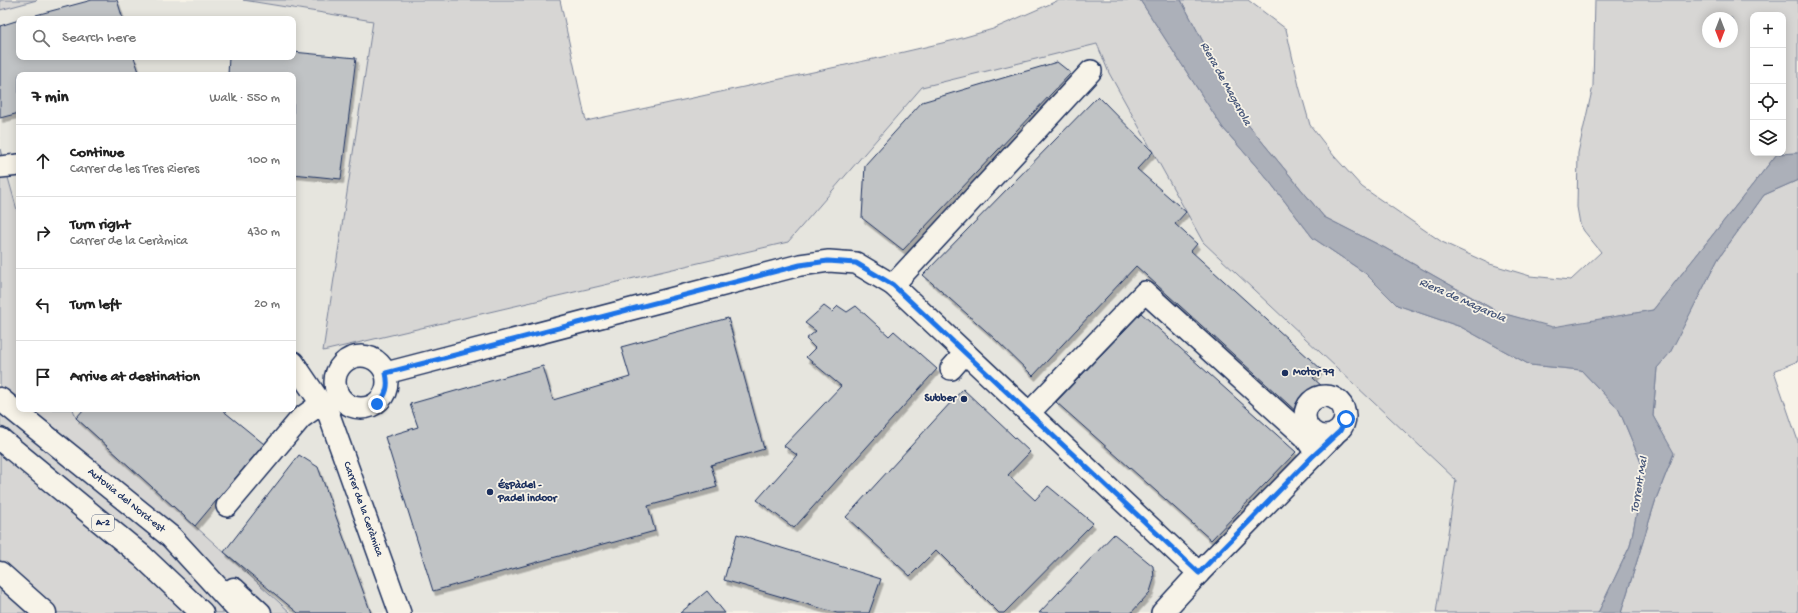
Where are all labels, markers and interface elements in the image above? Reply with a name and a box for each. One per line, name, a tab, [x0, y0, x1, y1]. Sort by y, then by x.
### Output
north arrow	[1702, 12, 1738, 48]
map controls	[1750, 12, 1786, 156]
button: +	[1750, 12, 1786, 48]
search box	[16, 16, 296, 60]
icon: search	[30, 27, 52, 49]
text: Search here	[62, 29, 136, 47]
water label: Riera de Magarola	[1196, 40, 1254, 129]
button: −	[1750, 48, 1786, 84]
button: locate	[1750, 84, 1786, 120]
text: 7 min	[32, 88, 69, 108]
text: Walk · 550 m	[209, 91, 280, 106]
button: layers	[1750, 120, 1786, 156]
text: Continue	[70, 144, 124, 162]
icon: ahead	[32, 150, 54, 172]
text: 100 m	[248, 153, 280, 168]
text: Carrer de les Tres Rieres	[70, 162, 199, 177]
text: Turn right	[70, 216, 130, 234]
icon: right	[32, 222, 54, 244]
text: 430 m	[247, 225, 280, 240]
text: Carrer de la Ceràmica	[70, 234, 188, 249]
water label: Riera de Magarola	[1417, 276, 1509, 327]
icon: left	[32, 294, 54, 316]
text: Turn left	[70, 296, 121, 314]
text: 20 m	[254, 297, 280, 312]
icon: arrive	[32, 366, 54, 388]
place label: Motor 79	[1293, 366, 1335, 379]
text: Arrive at destination	[70, 368, 200, 386]
marker: Motor 79	[1280, 368, 1290, 378]
place label: Subber	[925, 393, 957, 405]
marker: Subber	[959, 394, 969, 404]
route end	[368, 395, 386, 413]
route start	[1337, 410, 1355, 428]
water label: Torrent Mal	[1628, 455, 1652, 514]
street label: Carrer de la Ceràmica	[340, 460, 386, 559]
street label: Autovia del Nord-est	[85, 466, 168, 537]
place label: ÉsPàdel - Padel indoor	[497, 478, 558, 505]
marker: ÉsPàdel - Padel indoor	[485, 487, 495, 497]
road number: A-2	[92, 515, 114, 531]

